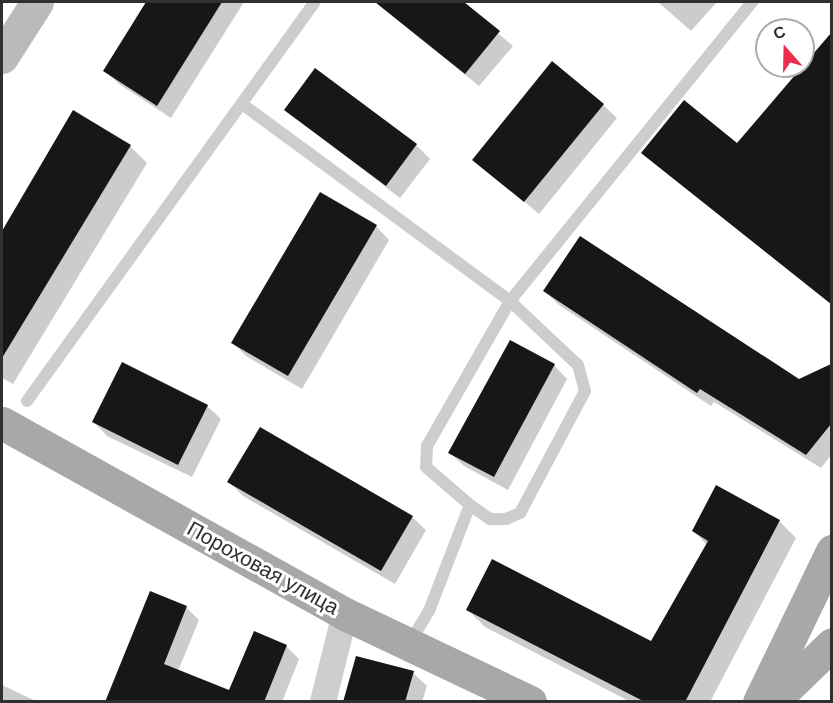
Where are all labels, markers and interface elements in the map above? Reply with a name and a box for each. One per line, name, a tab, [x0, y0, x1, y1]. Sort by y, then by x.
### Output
north arrow	[755, 18, 815, 78]
text: С	[771, 23, 788, 42]
street label: Пороховая улица	[183, 516, 343, 620]

